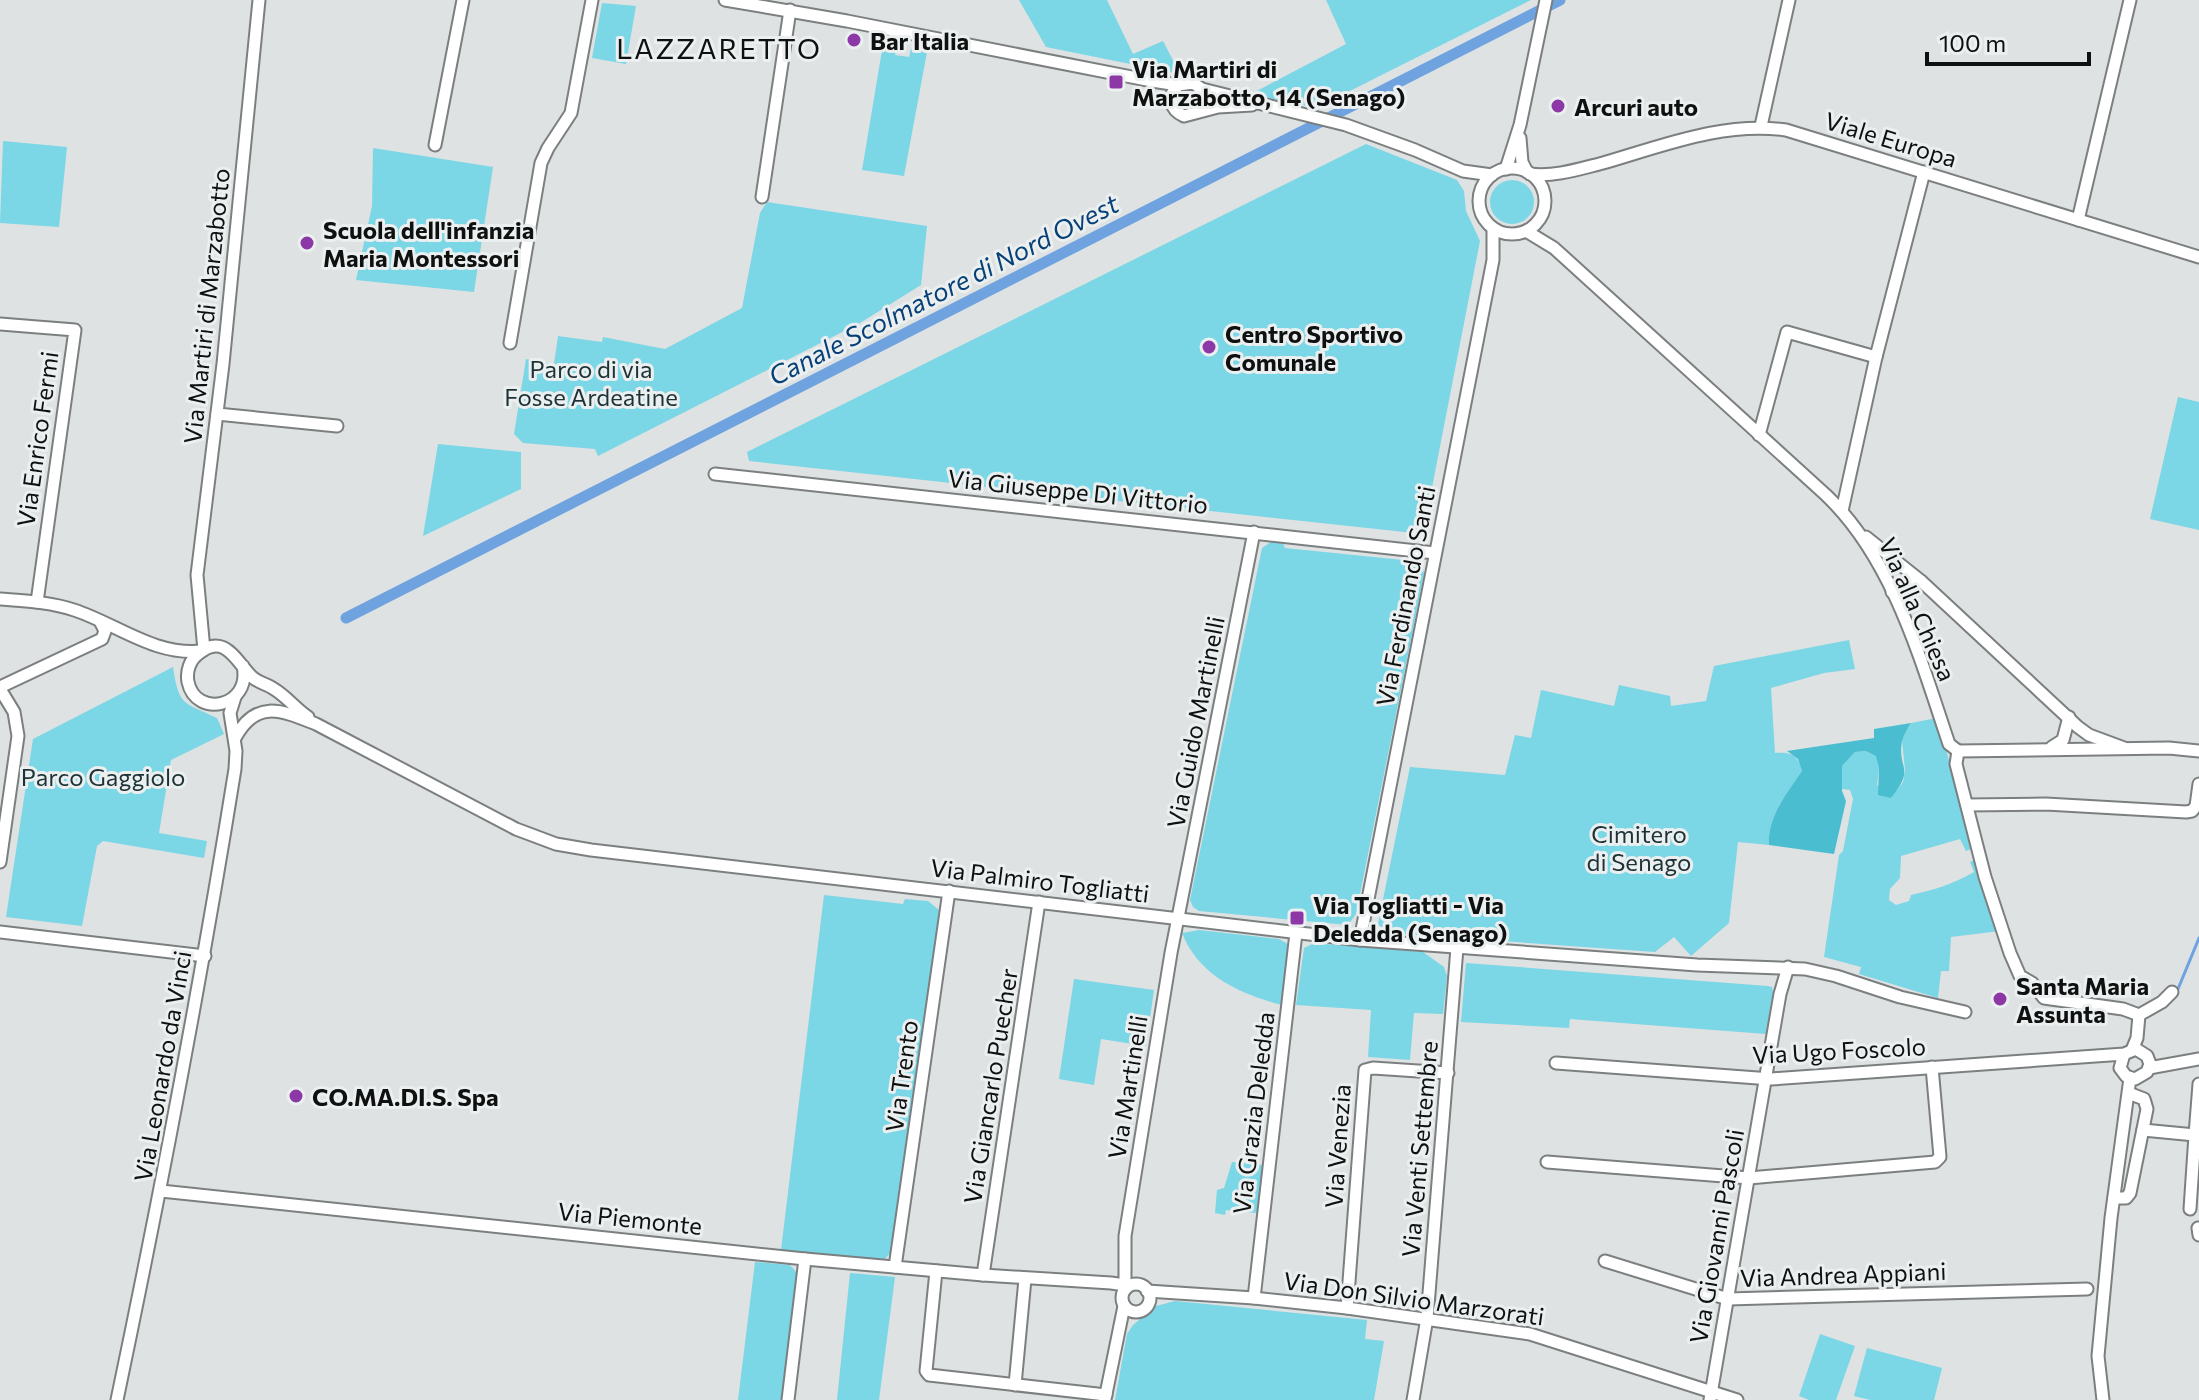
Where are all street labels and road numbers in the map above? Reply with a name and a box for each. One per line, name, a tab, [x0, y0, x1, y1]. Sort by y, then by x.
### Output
street label: Viale Europa	[1822, 105, 1960, 173]
street label: Via Martiri di Marzabotto	[177, 167, 235, 445]
street label: Via Enrico Fermi	[10, 349, 64, 529]
street label: Via Giuseppe Di Vittorio	[947, 463, 1209, 519]
street label: Via Ferdinando Santi	[1369, 483, 1441, 709]
street label: Via alla Chiesa	[1873, 533, 1963, 685]
street label: Via Guido Martinelli	[1160, 614, 1230, 830]
street label: Via Palmiro Togliatti	[929, 852, 1151, 908]
street label: Via Leonardo da Vinci	[127, 948, 197, 1184]
street label: Via Giancarlo Puecher	[957, 966, 1023, 1206]
street label: Via Grazia Deledda	[1226, 1010, 1280, 1216]
street label: Via Martinelli	[1101, 1013, 1153, 1161]
street label: Via Trento	[879, 1018, 923, 1134]
street label: Via Ugo Foscolo	[1751, 1031, 1927, 1069]
street label: Via Venti Settembre	[1395, 1039, 1443, 1259]
street label: Via Venezia	[1318, 1083, 1356, 1209]
street label: Via Giovanni Pascoli	[1683, 1126, 1749, 1346]
street label: Via Piemonte	[556, 1196, 704, 1240]
street label: Via Andrea Appiani	[1739, 1256, 1947, 1292]
street label: Via Don Silvio Marzorati	[1282, 1265, 1546, 1331]

